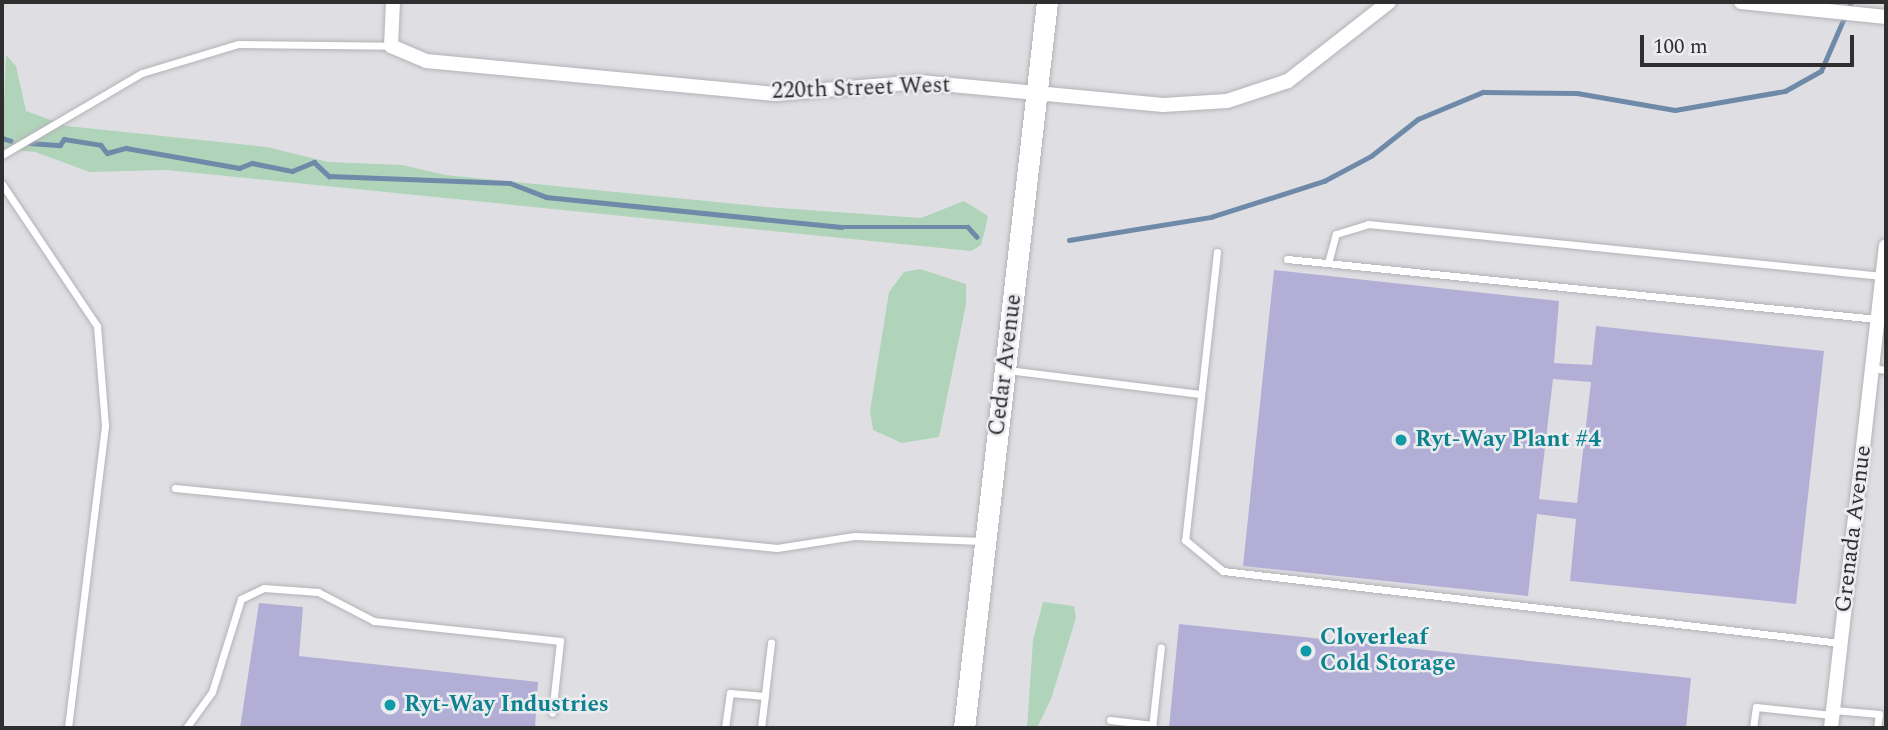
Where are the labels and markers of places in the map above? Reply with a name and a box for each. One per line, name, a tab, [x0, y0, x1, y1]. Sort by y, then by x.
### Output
place label: Ryt-Way Plant #4	[1415, 426, 1601, 454]
marker: Ryt-Way Plant #4	[1393, 432, 1409, 448]
place label: Cloverleaf Cold Storage	[1320, 624, 1456, 678]
marker: Cloverleaf Cold Storage	[1298, 643, 1314, 659]
place label: Ryt-Way Industries	[404, 691, 609, 719]
marker: Ryt-Way Industries	[382, 697, 398, 713]

